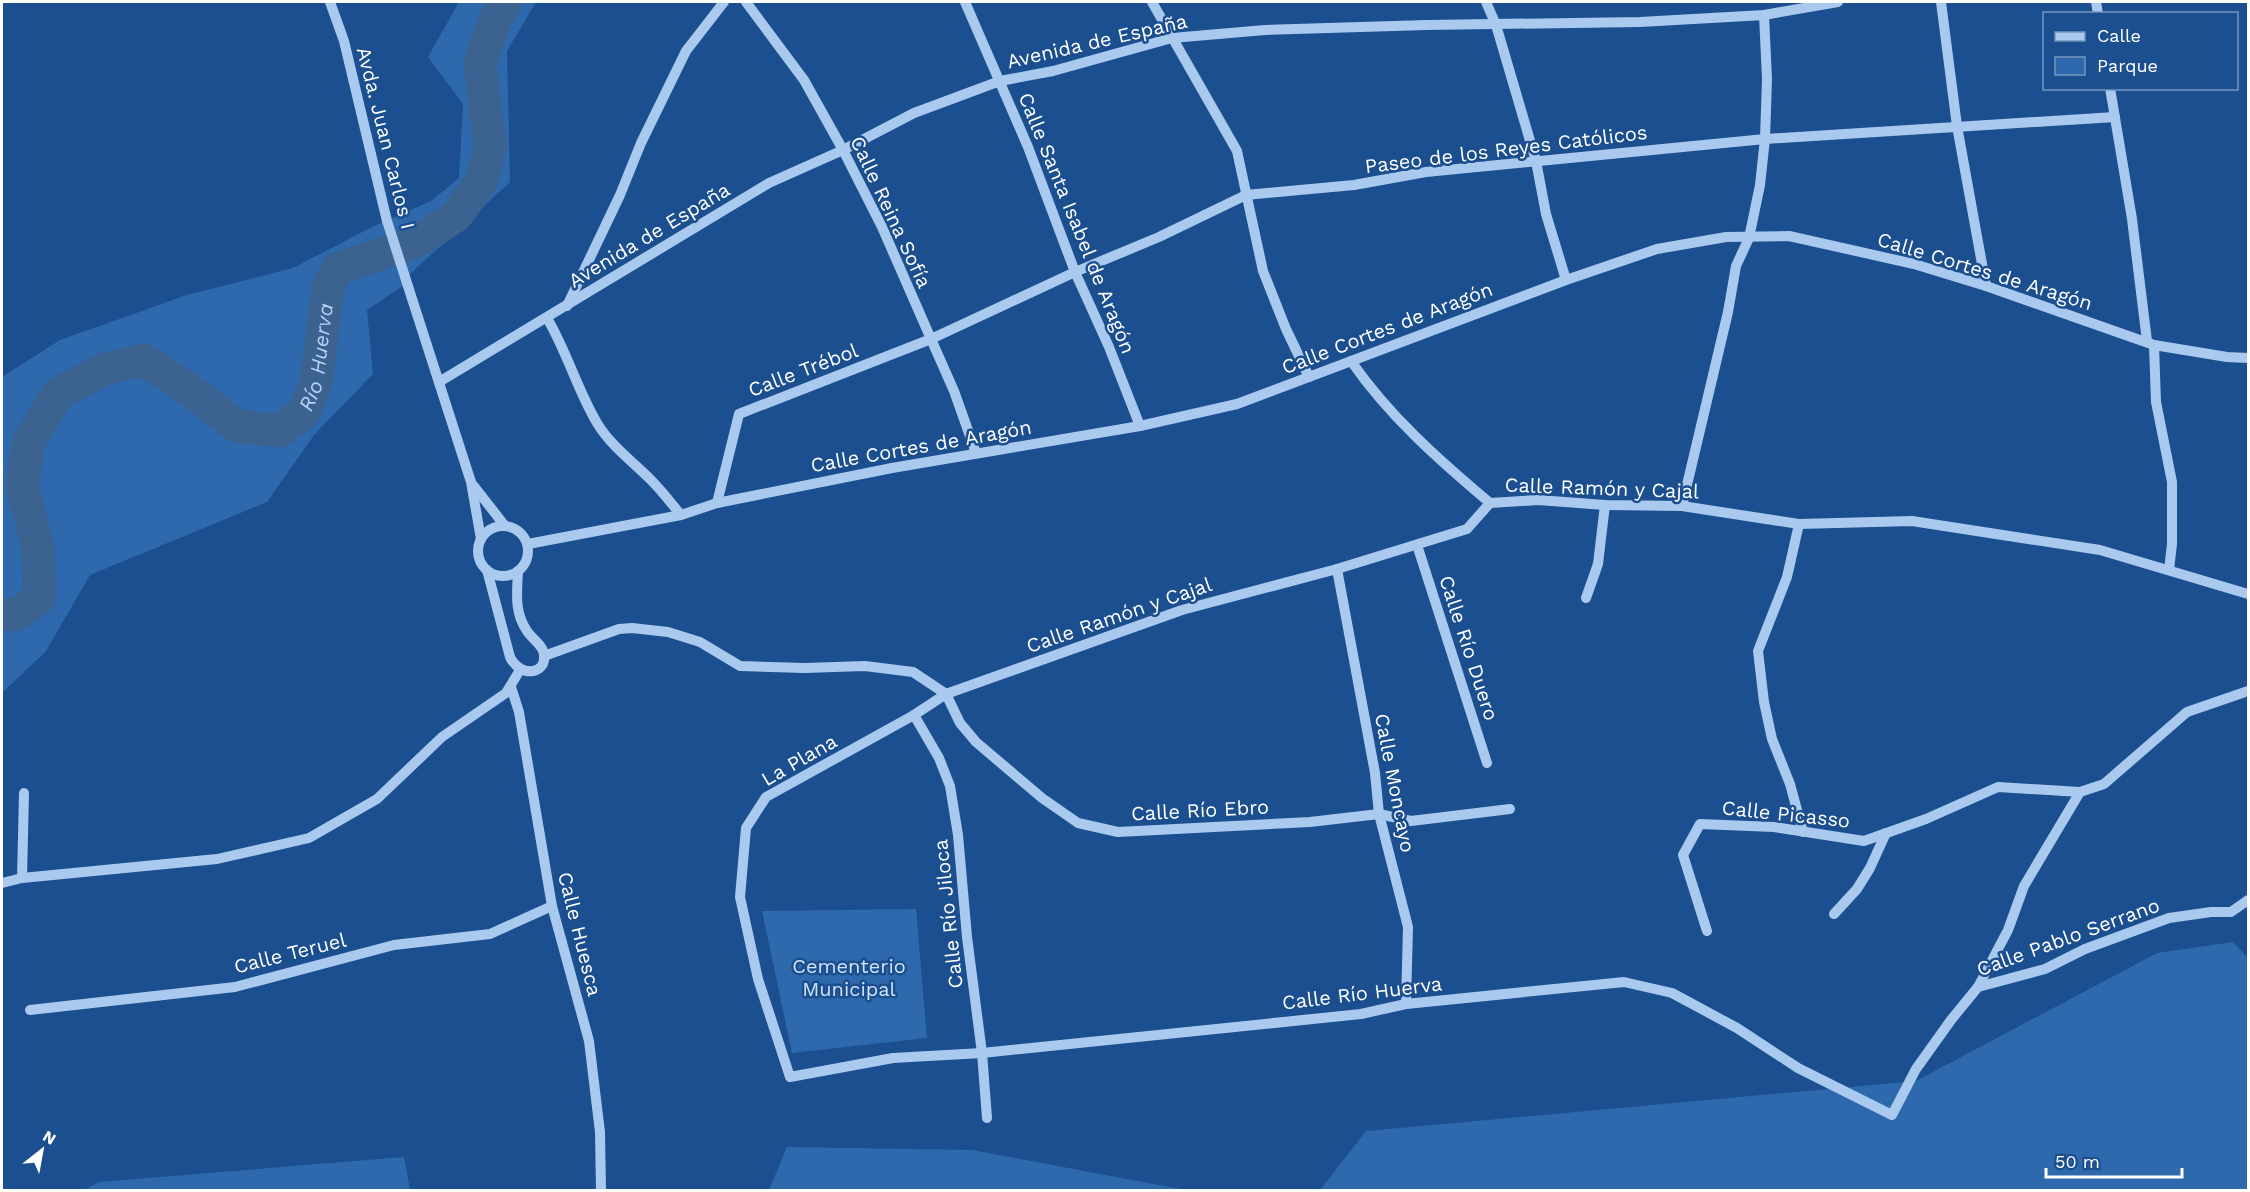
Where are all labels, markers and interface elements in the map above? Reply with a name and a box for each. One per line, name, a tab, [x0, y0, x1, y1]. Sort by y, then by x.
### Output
street label: Avenida de España	[1005, 9, 1189, 73]
legend	[2043, 12, 2238, 90]
text: Calle	[2097, 25, 2141, 46]
street label: Avda. Juan Carlos I	[352, 44, 420, 232]
text: Parque	[2097, 55, 2158, 76]
street label: Calle Santa Isabel de Aragón	[1014, 89, 1140, 357]
street label: Paseo de los Reyes Católicos	[1363, 120, 1649, 178]
street label: Calle Reina Sofía	[845, 132, 937, 292]
street label: Avenida de España	[564, 177, 734, 293]
street label: Calle Cortes de Aragón	[1875, 227, 2095, 315]
street label: Calle Cortes de Aragón	[1278, 277, 1496, 379]
water label: Río Huerva	[293, 302, 338, 415]
street label: Calle Trébol	[745, 338, 861, 402]
street label: Calle Cortes de Aragón	[809, 415, 1033, 477]
street label: Calle Ramón y Cajal	[1504, 473, 1700, 503]
street label: Calle Ramón y Cajal	[1023, 572, 1215, 658]
street label: Calle Río Duero	[1434, 572, 1504, 724]
street label: Calle Moncayo	[1370, 711, 1420, 855]
street label: La Plana	[757, 729, 841, 791]
street label: Calle Río Ebro	[1130, 794, 1270, 826]
street label: Calle Picasso	[1721, 795, 1851, 833]
street label: Calle Río Jiloca	[928, 838, 968, 990]
street label: Calle Huesca	[553, 869, 607, 999]
street label: Calle Pablo Serrano	[1973, 893, 2163, 981]
street label: Calle Teruel	[231, 927, 349, 979]
park label: Cementerio Municipal	[792, 954, 906, 1001]
street label: Calle Río Huerva	[1281, 971, 1443, 1015]
north arrow	[12, 1120, 72, 1180]
text: N	[39, 1126, 59, 1149]
scale bar	[2046, 1141, 2182, 1179]
text: 50 m	[2055, 1151, 2100, 1172]

